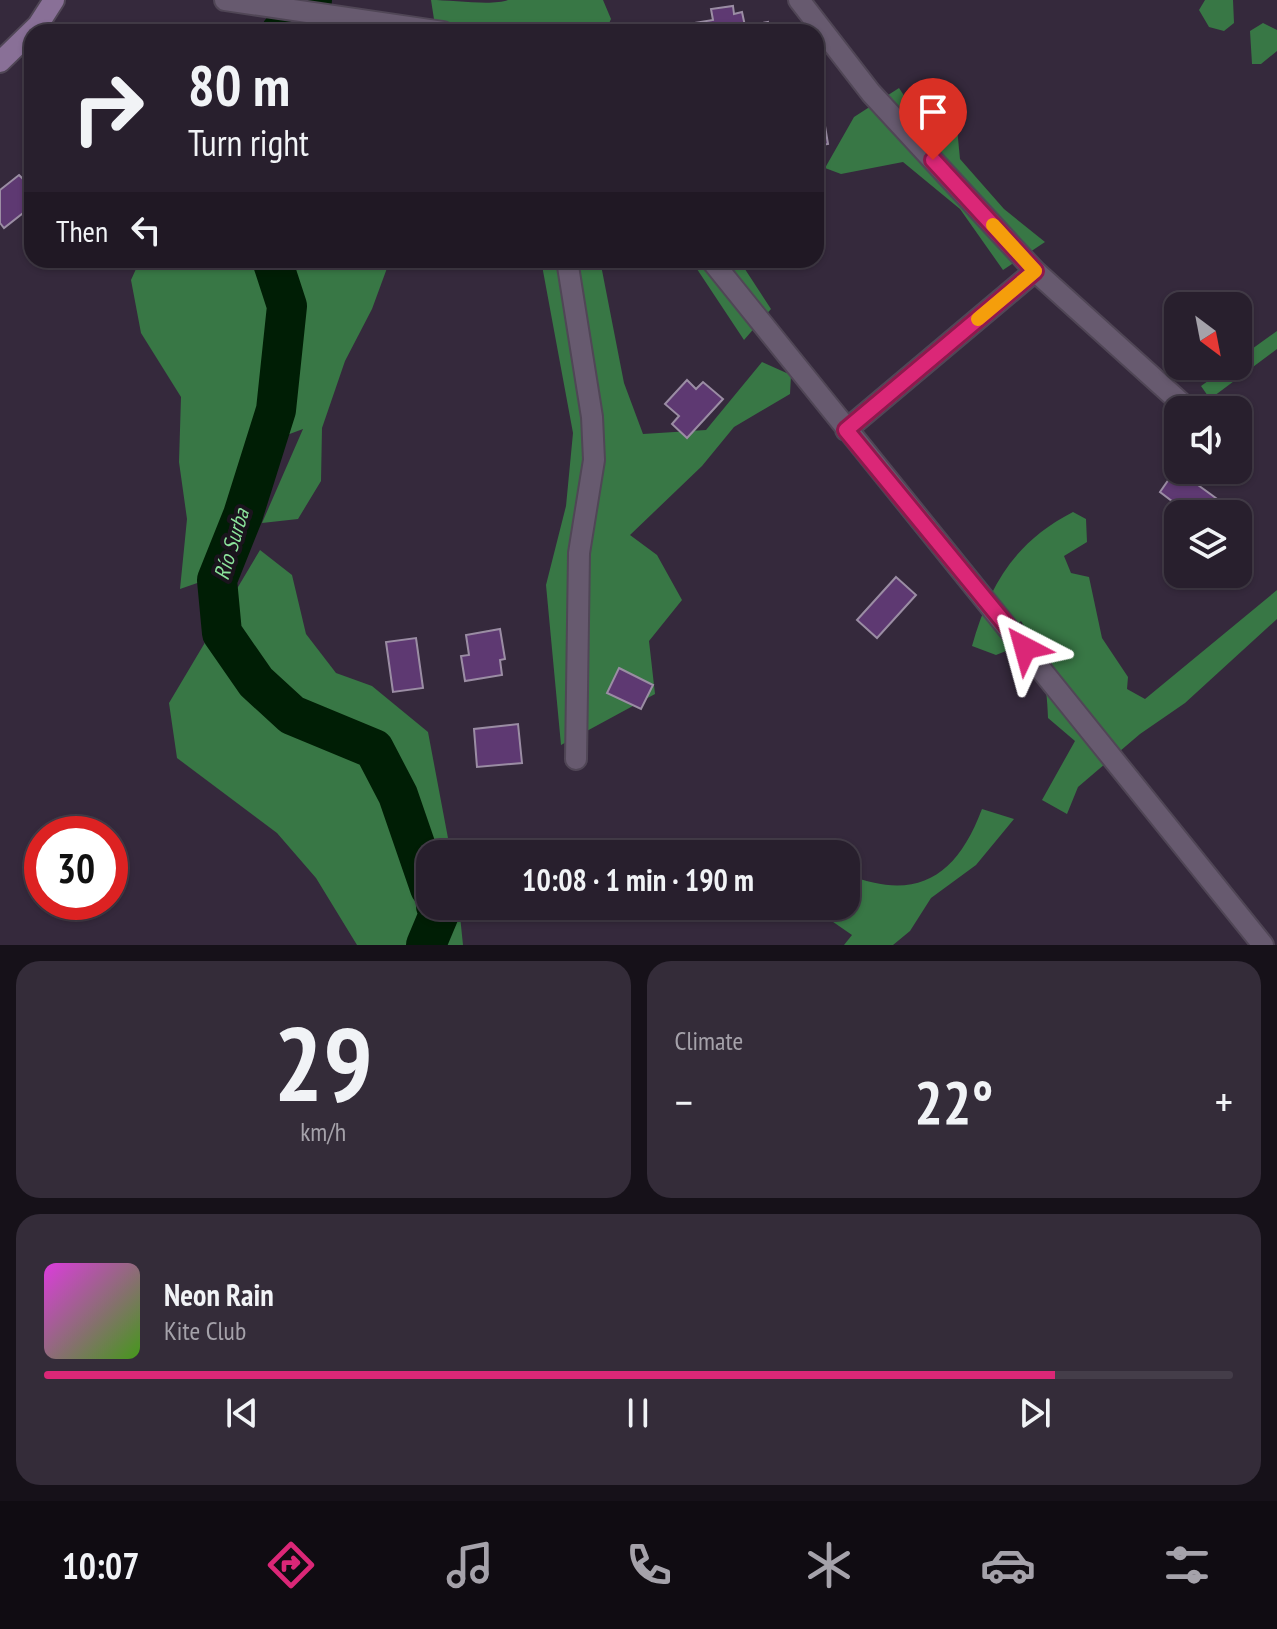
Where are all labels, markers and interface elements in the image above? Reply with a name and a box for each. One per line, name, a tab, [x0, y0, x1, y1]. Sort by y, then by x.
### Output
text: 80 m	[188, 49, 290, 121]
icon: right	[56, 56, 160, 160]
pin	[899, 78, 967, 160]
icon: arrive	[911, 90, 955, 134]
text: Turn right	[188, 119, 309, 166]
icon: left	[124, 208, 168, 252]
text: Then	[56, 211, 108, 250]
north arrow	[1164, 292, 1252, 380]
map controls	[1164, 292, 1252, 588]
button: sound	[1164, 396, 1252, 484]
button: layers	[1164, 500, 1252, 588]
water label: Río Surba	[207, 504, 255, 583]
position arrow	[983, 606, 1067, 690]
speed limit sign: 30	[24, 816, 128, 920]
text: 10:08 · 1 min · 190 m	[522, 860, 754, 899]
text: 29	[274, 995, 373, 1130]
text: Climate	[675, 1024, 743, 1057]
text: 22°	[914, 1063, 993, 1141]
text: −	[675, 1073, 693, 1130]
text: +	[1215, 1073, 1233, 1130]
text: km/h	[300, 1115, 346, 1148]
text: Neon Rain	[164, 1275, 274, 1314]
text: Kite Club	[164, 1314, 246, 1347]
icon: previous	[220, 1391, 264, 1435]
icon: pause	[616, 1391, 660, 1435]
icon: next	[1013, 1391, 1057, 1435]
icon: directions	[263, 1537, 319, 1593]
icon: music	[442, 1537, 498, 1593]
icon: phone	[621, 1537, 677, 1593]
icon: climate	[801, 1537, 857, 1593]
icon: car	[980, 1537, 1036, 1593]
icon: filters	[1159, 1537, 1215, 1593]
text: 10:07	[62, 1542, 140, 1589]

